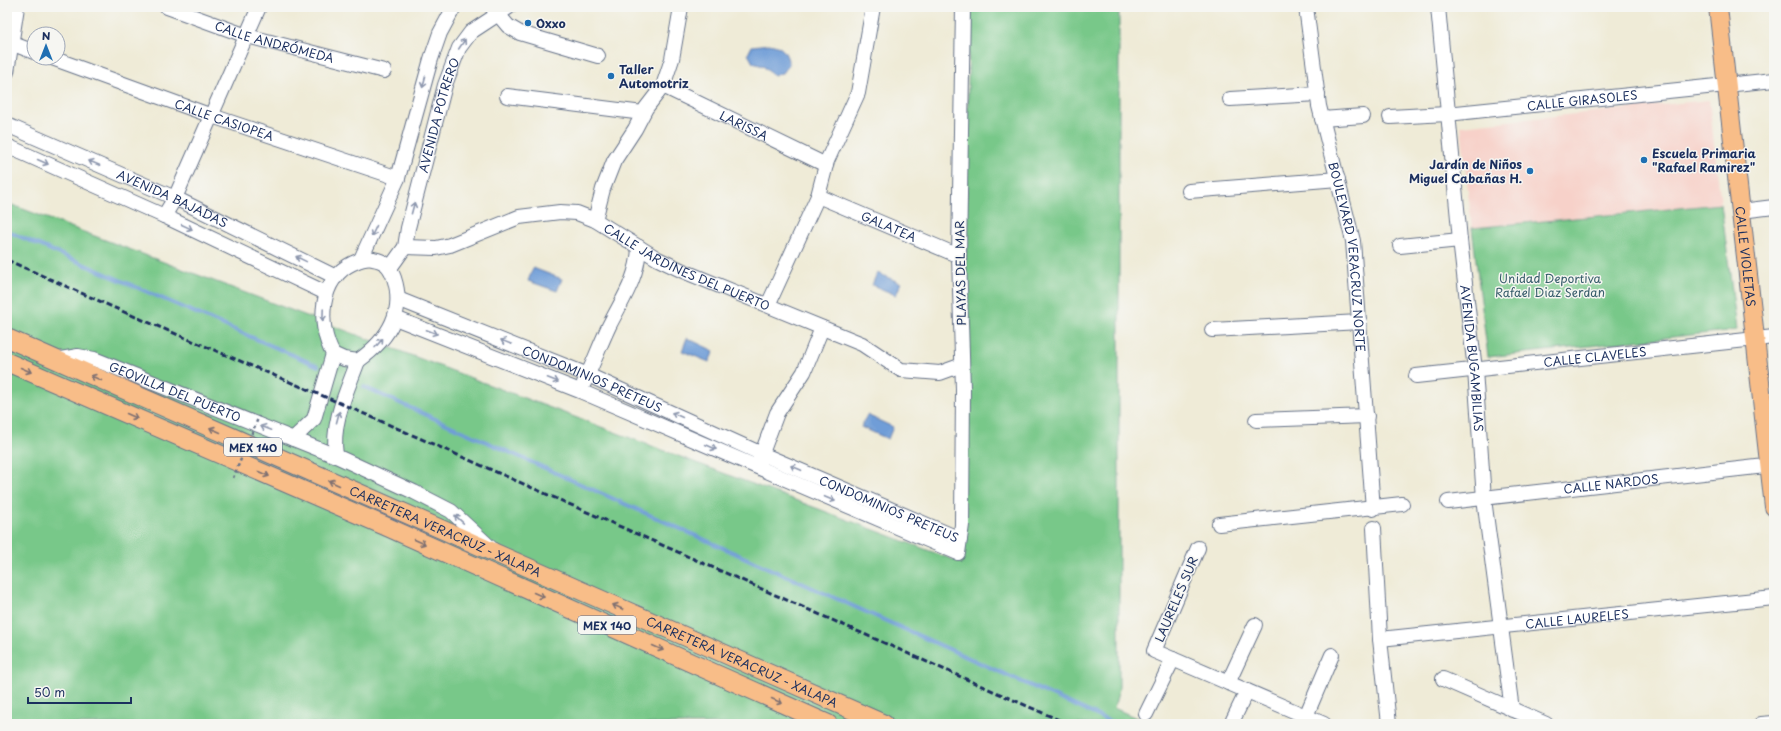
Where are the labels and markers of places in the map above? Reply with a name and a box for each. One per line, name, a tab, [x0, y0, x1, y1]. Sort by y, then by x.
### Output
place label: Oxxo	[536, 14, 566, 32]
marker: Oxxo	[523, 18, 533, 28]
place label: Taller Automotriz	[619, 60, 689, 92]
marker: Taller Automotriz	[606, 71, 616, 81]
place label: Escuela Primaria "Rafael Ramirez"	[1652, 144, 1756, 176]
place label: Jardín de Niños Miguel Cabañas H.	[1409, 155, 1522, 187]
marker: Escuela Primaria "Rafael Ramirez"	[1639, 155, 1649, 165]
marker: Jardín de Niños Miguel Cabañas H.	[1525, 166, 1535, 176]

